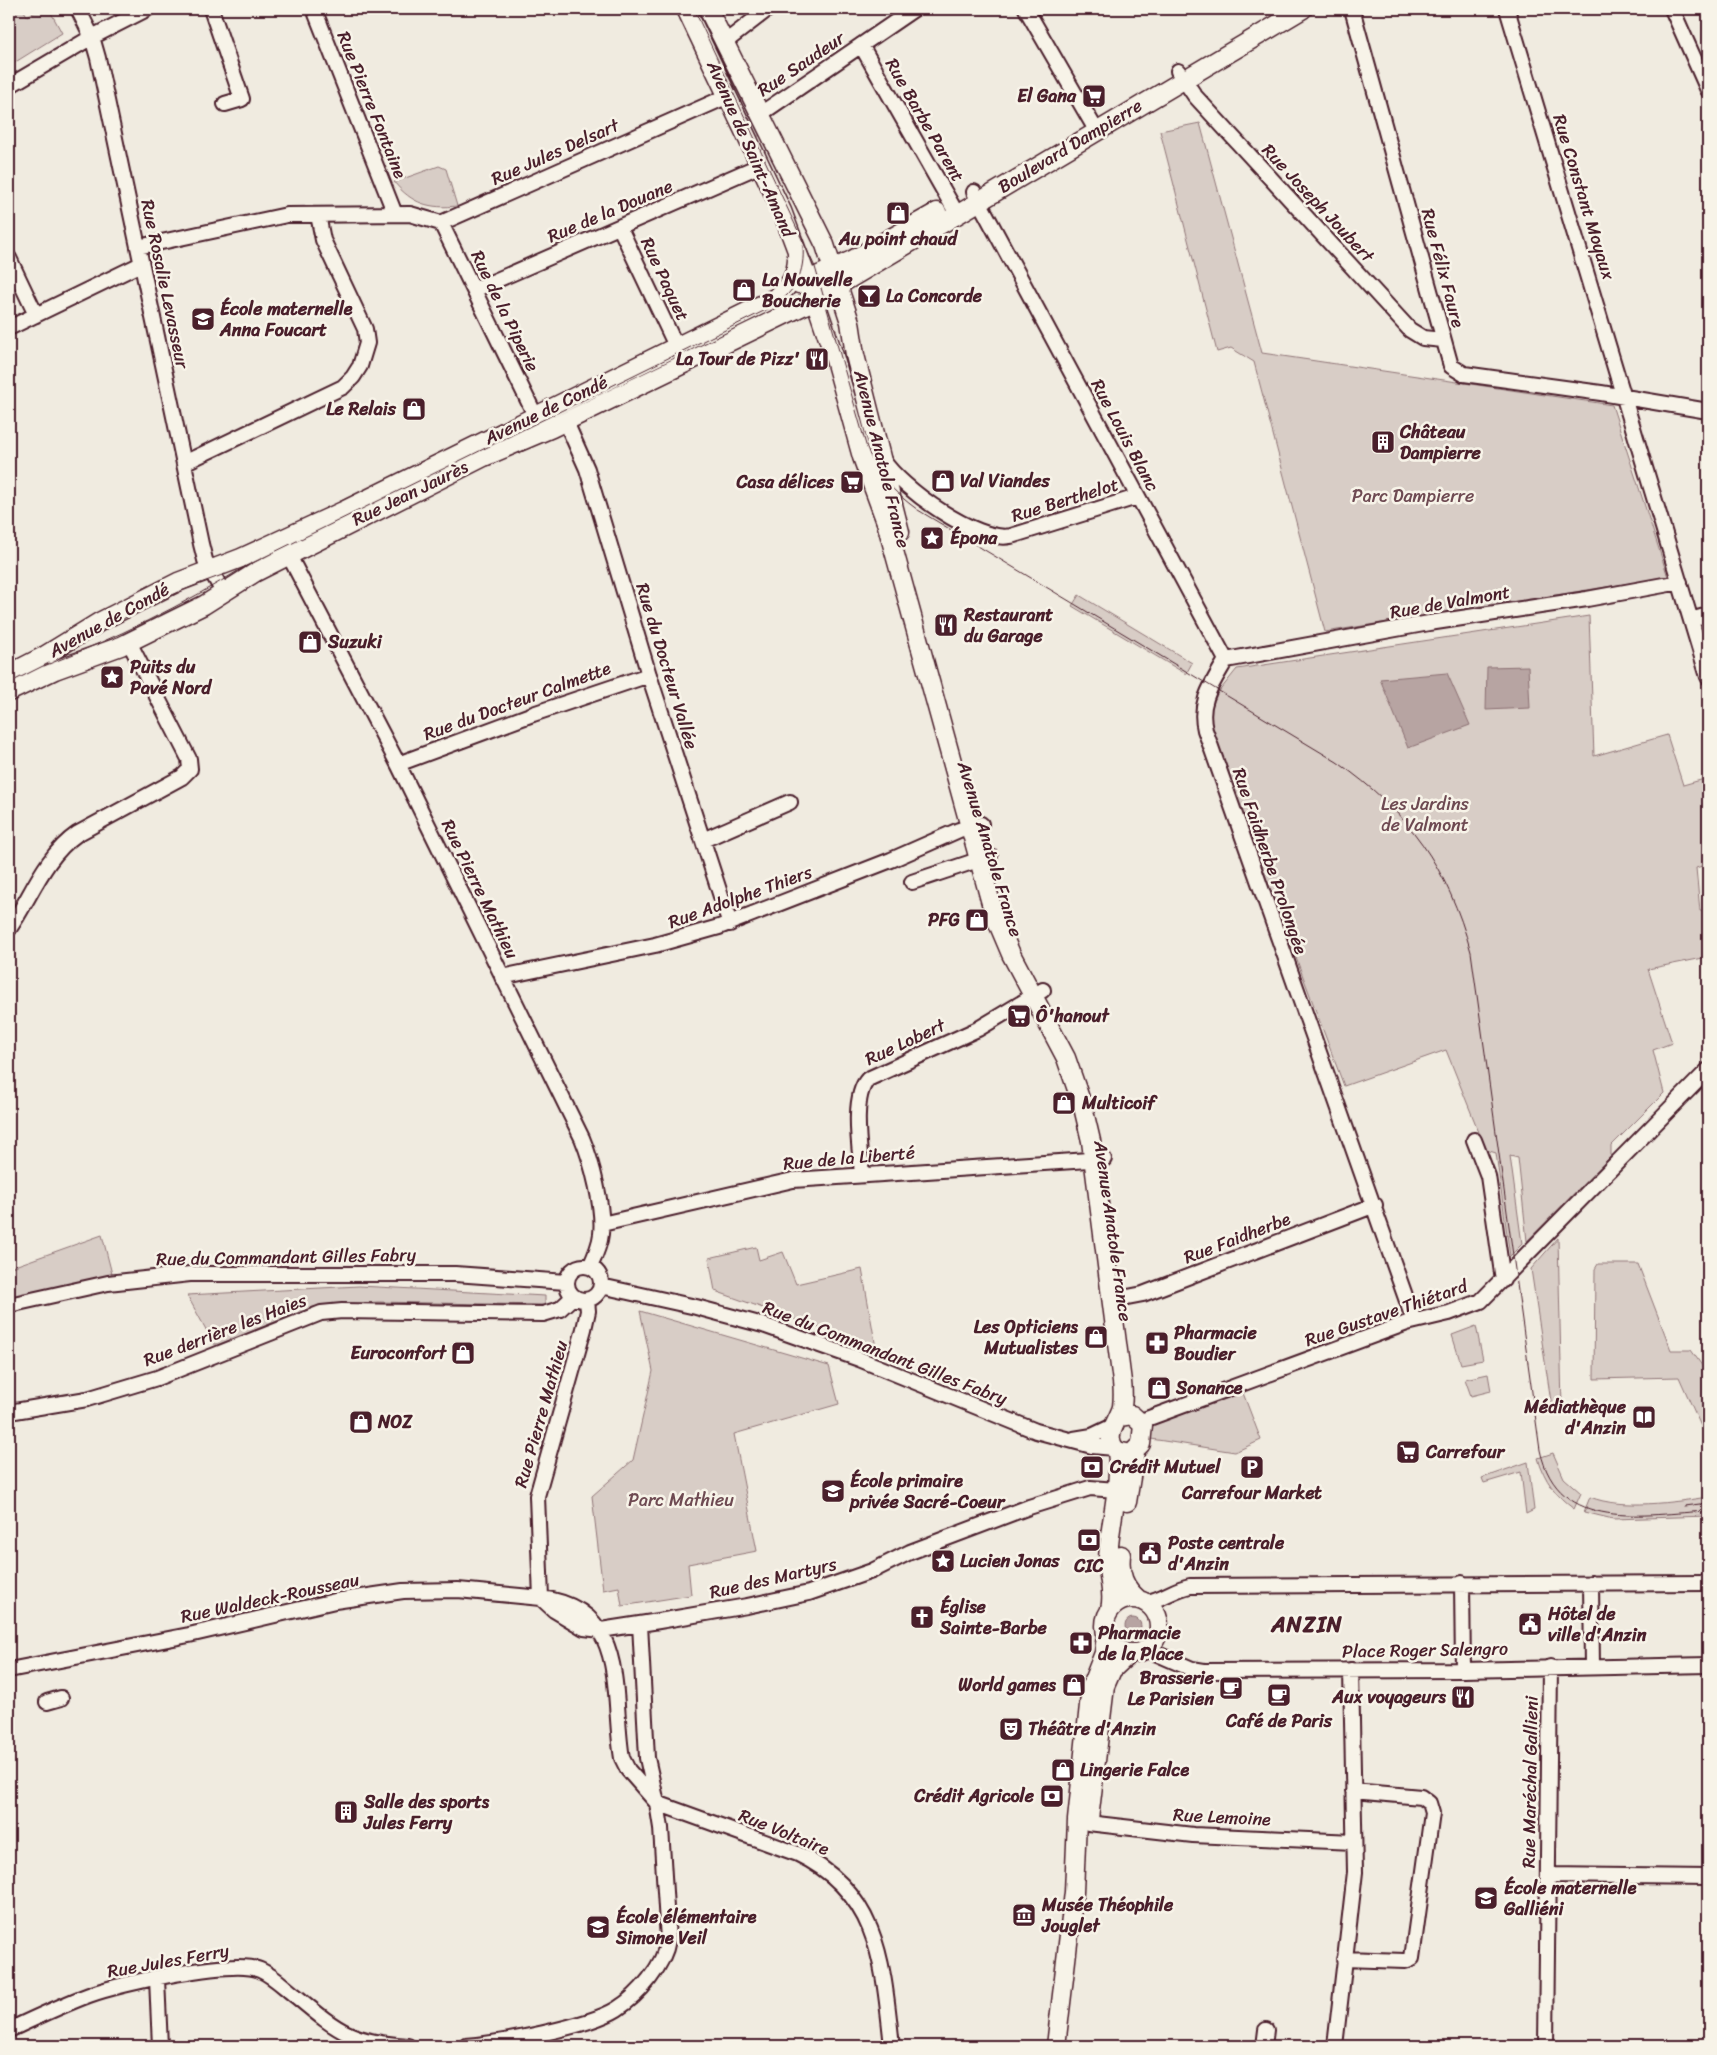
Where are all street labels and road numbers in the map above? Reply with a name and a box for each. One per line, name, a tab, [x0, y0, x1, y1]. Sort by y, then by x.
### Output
street label: Rue Saudeur	[750, 22, 853, 105]
street label: Rue Pierre Fontaine	[328, 26, 416, 184]
street label: Rue Barbe Parent	[876, 52, 974, 188]
street label: Avenue de Saint-Amand	[697, 54, 805, 244]
street label: Boulevard Dampierre	[991, 90, 1149, 202]
street label: Rue Jules Delsart	[486, 109, 625, 194]
street label: Rue Constant Moyaux	[1544, 110, 1625, 285]
street label: Rue Joseph Joubert	[1254, 136, 1383, 271]
street label: Rue de la Douane	[542, 170, 678, 252]
street label: Rue Rosalie Levasseur	[131, 196, 199, 373]
street label: Rue Félix Faure	[1412, 205, 1474, 331]
street label: Rue Paquet	[632, 232, 698, 327]
street label: Rue de la Piperie	[462, 245, 548, 377]
street label: Avenue de Condé	[478, 366, 613, 454]
street label: Avenue Anatole France	[844, 366, 920, 551]
street label: Rue Louis Blanc	[1082, 373, 1168, 497]
street label: Rue Jean Jaurès	[346, 451, 474, 535]
street label: Rue Berthelot	[1007, 468, 1123, 531]
street label: Avenue de Condé	[42, 573, 176, 667]
street label: Rue de Valmont	[1387, 576, 1513, 628]
street label: Rue du Docteur Vallée	[626, 579, 708, 753]
street label: Rue du Docteur Calmette	[419, 652, 616, 750]
street label: Avenue Anatole France	[948, 756, 1032, 941]
street label: Rue Faidherbe Prolongée	[1223, 763, 1317, 959]
street label: Rue Pierre Mathieu	[432, 814, 528, 965]
street label: Rue Adolphe Thiers	[663, 856, 817, 938]
street label: Rue Lobert	[859, 1009, 951, 1075]
street label: Rue de la Liberté	[782, 1136, 916, 1180]
street label: Avenue Anatole France	[1084, 1137, 1142, 1324]
street label: Rue Faidherbe	[1179, 1203, 1296, 1273]
street label: Rue du Commandant Gilles Fabry	[156, 1239, 417, 1275]
street label: Rue Gustave Thiétard	[1300, 1270, 1473, 1356]
street label: Rue derrière les Haies	[139, 1284, 312, 1376]
street label: Rue du Commandant Gilles Fabry	[758, 1292, 1013, 1415]
street label: Rue Pierre Mathieu	[505, 1336, 577, 1492]
street label: Rue des Martyrs	[706, 1548, 840, 1608]
street label: Rue Waldeck-Rousseau	[178, 1563, 363, 1633]
street label: Place Roger Salengro	[1342, 1633, 1508, 1667]
street label: Rue Maréchal Gallieni	[1512, 1695, 1548, 1868]
street label: Rue Lemoine	[1172, 1798, 1272, 1836]
street label: Rue Voltaire	[734, 1799, 835, 1865]
street label: Rue Jules Ferry	[105, 1934, 232, 1987]

